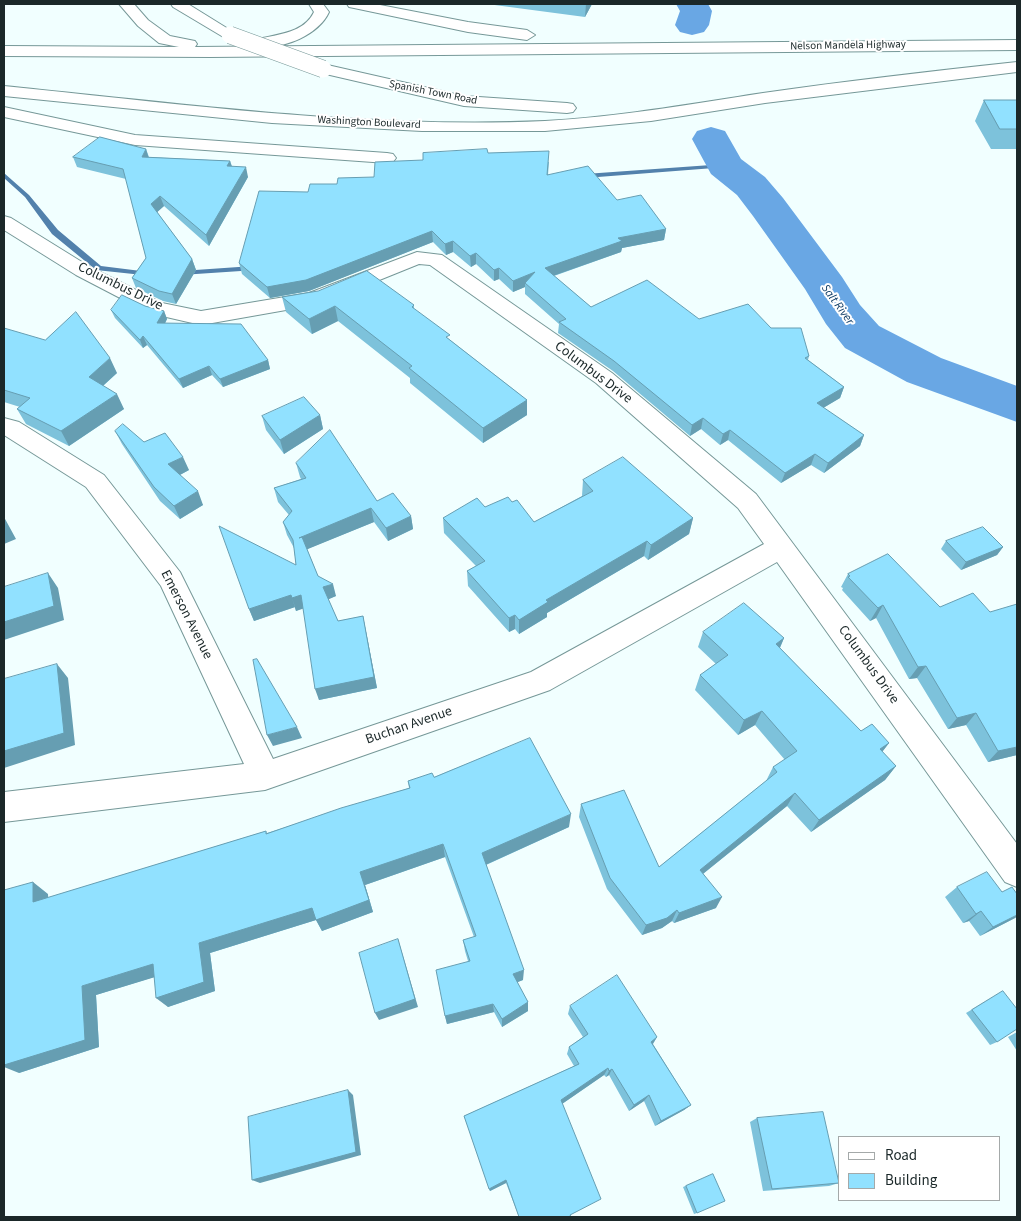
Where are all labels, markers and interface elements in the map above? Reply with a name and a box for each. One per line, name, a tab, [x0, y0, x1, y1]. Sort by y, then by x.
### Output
street label: Nelson Mandela Highway	[790, 38, 906, 54]
street label: Spanish Town Road	[388, 78, 478, 108]
street label: Washington Boulevard	[317, 114, 421, 132]
street label: Columbus Drive	[75, 259, 165, 315]
water label: Salt River	[818, 282, 856, 328]
street label: Columbus Drive	[551, 338, 635, 408]
street label: Emerson Avenue	[156, 568, 216, 662]
street label: Columbus Drive	[834, 623, 902, 707]
street label: Buchan Avenue	[363, 703, 455, 749]
legend	[838, 1136, 1001, 1201]
text: Road	[885, 1145, 917, 1166]
text: Building	[885, 1170, 937, 1191]

